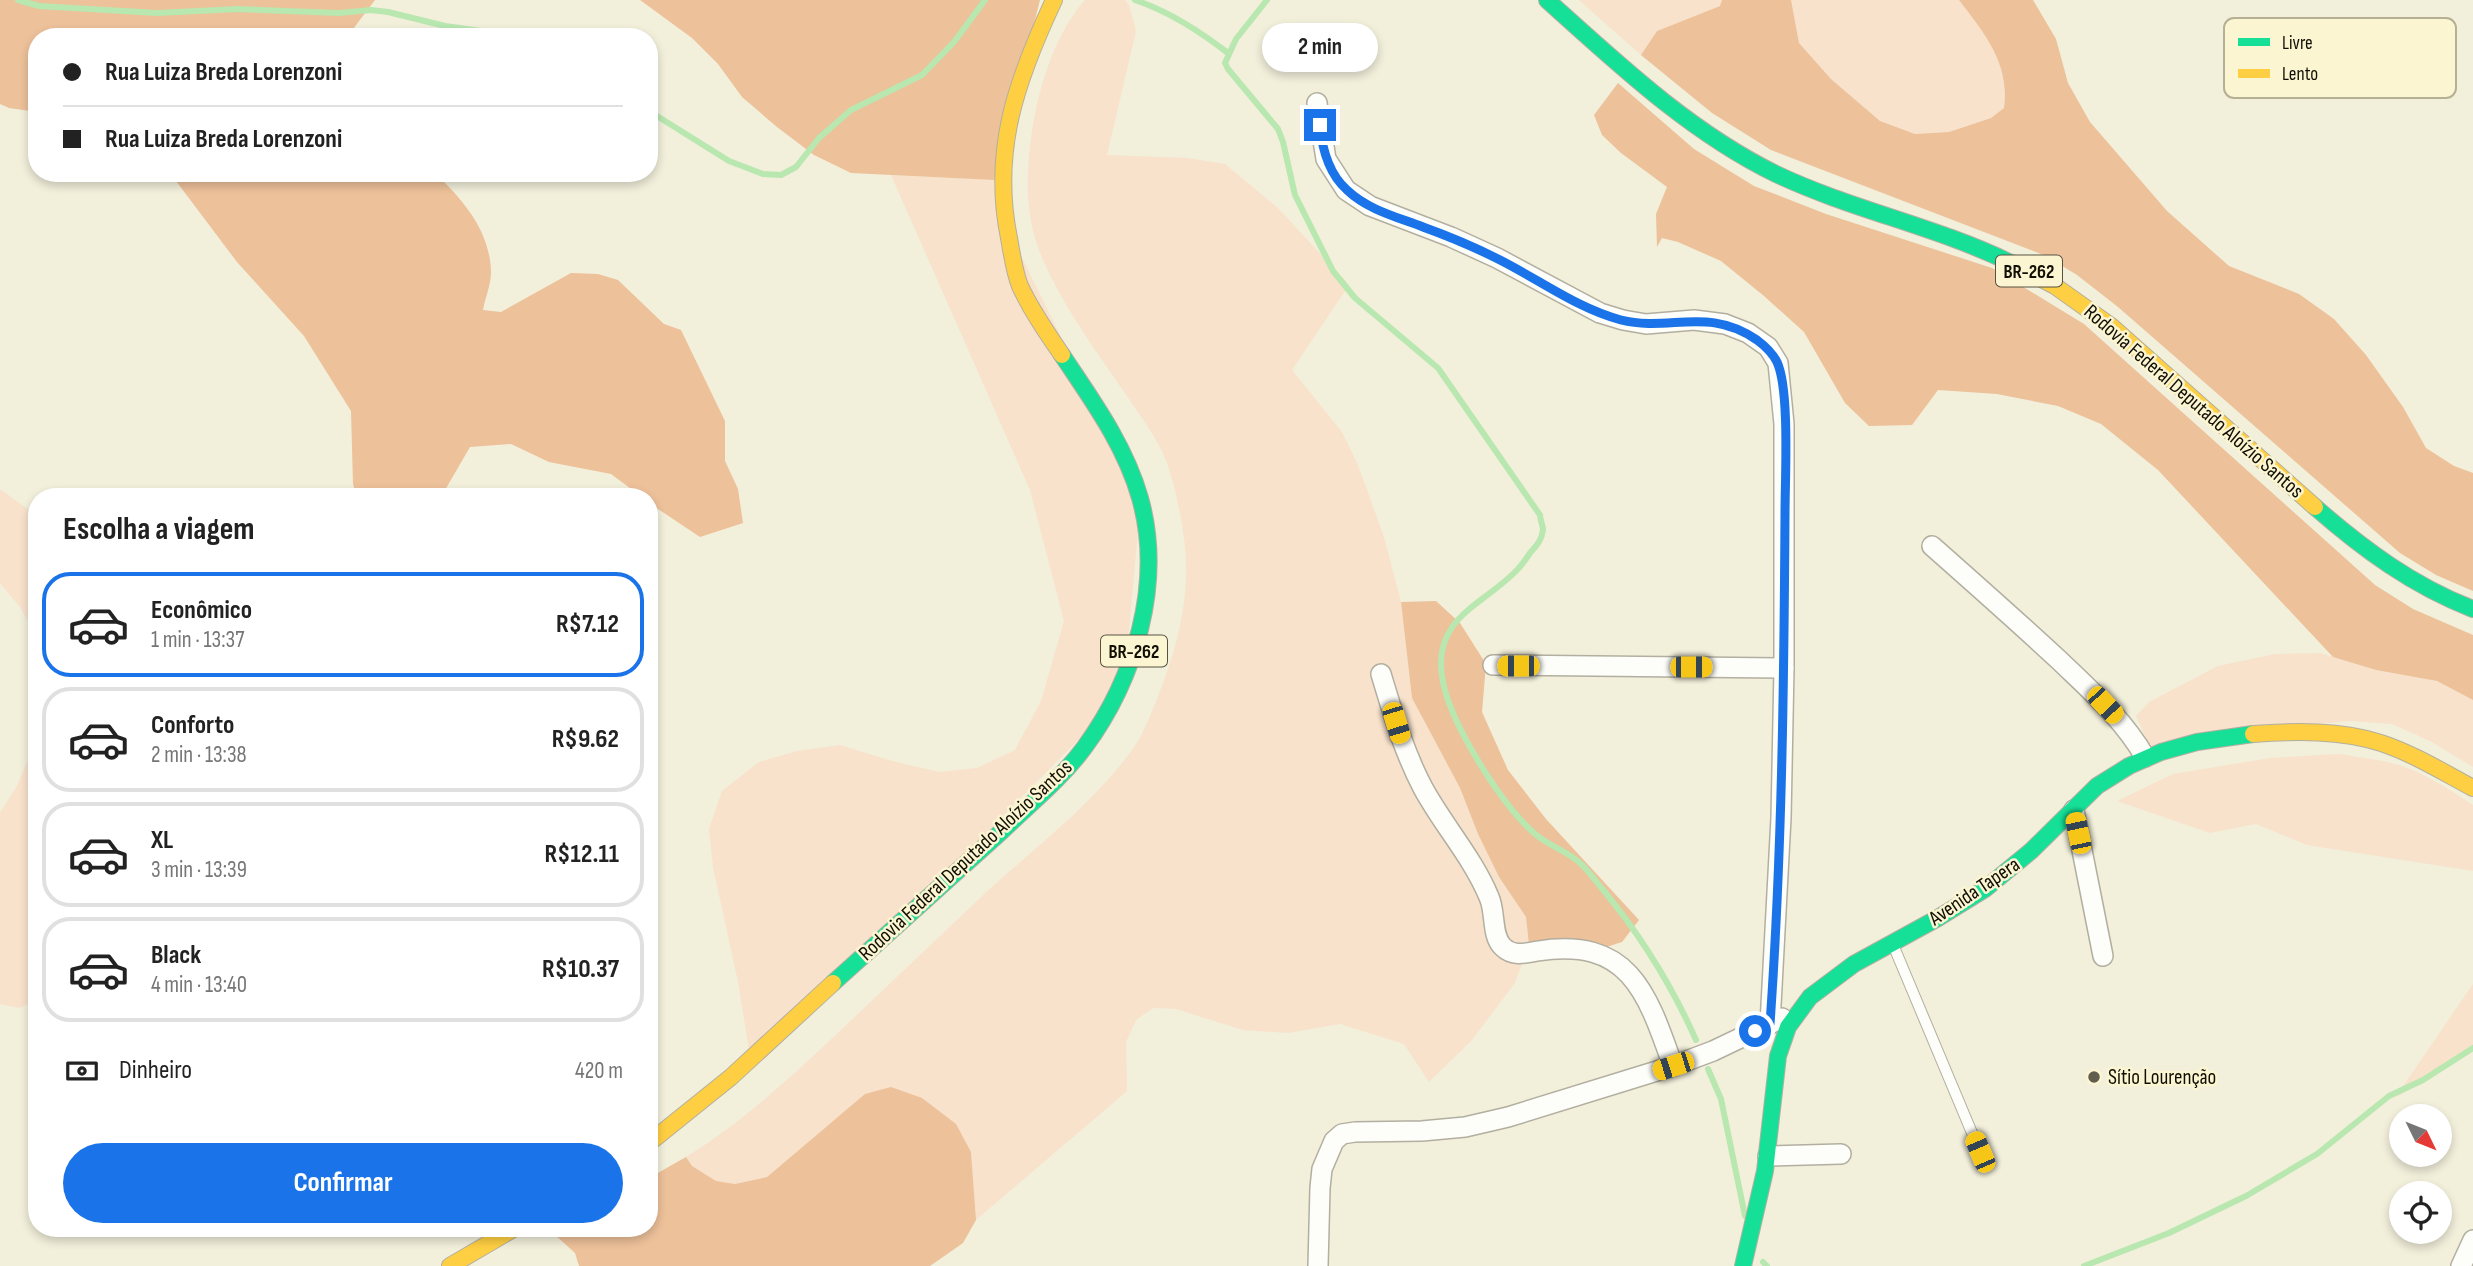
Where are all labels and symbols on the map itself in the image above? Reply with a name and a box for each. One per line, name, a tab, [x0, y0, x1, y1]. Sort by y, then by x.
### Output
legend	[2224, 18, 2456, 98]
callout: 2 min	[1262, 24, 1378, 72]
text: Livre	[2282, 32, 2313, 55]
text: Lento	[2282, 63, 2318, 86]
route end	[1304, 109, 1336, 141]
road number: BR-262	[1996, 256, 2062, 286]
street label: Rodovia Federal Deputado Aloízio Santos	[2079, 299, 2309, 504]
road number: BR-262	[1101, 636, 1167, 666]
car	[1498, 656, 1540, 677]
car	[1671, 657, 1713, 678]
car	[2083, 682, 2128, 728]
car	[1380, 700, 1413, 746]
street label: Rodovia Federal Deputado Aloízio Santos	[853, 755, 1077, 966]
car	[2064, 810, 2093, 856]
street label: Avenida Tapera	[1923, 852, 2025, 932]
route start	[1739, 1015, 1771, 1047]
car	[1650, 1050, 1697, 1082]
place label: Sítio Lourenção	[2108, 1065, 2216, 1090]
marker: Sítio Lourenção	[2086, 1069, 2102, 1085]
north arrow	[2389, 1104, 2452, 1167]
car	[1963, 1129, 1998, 1175]

